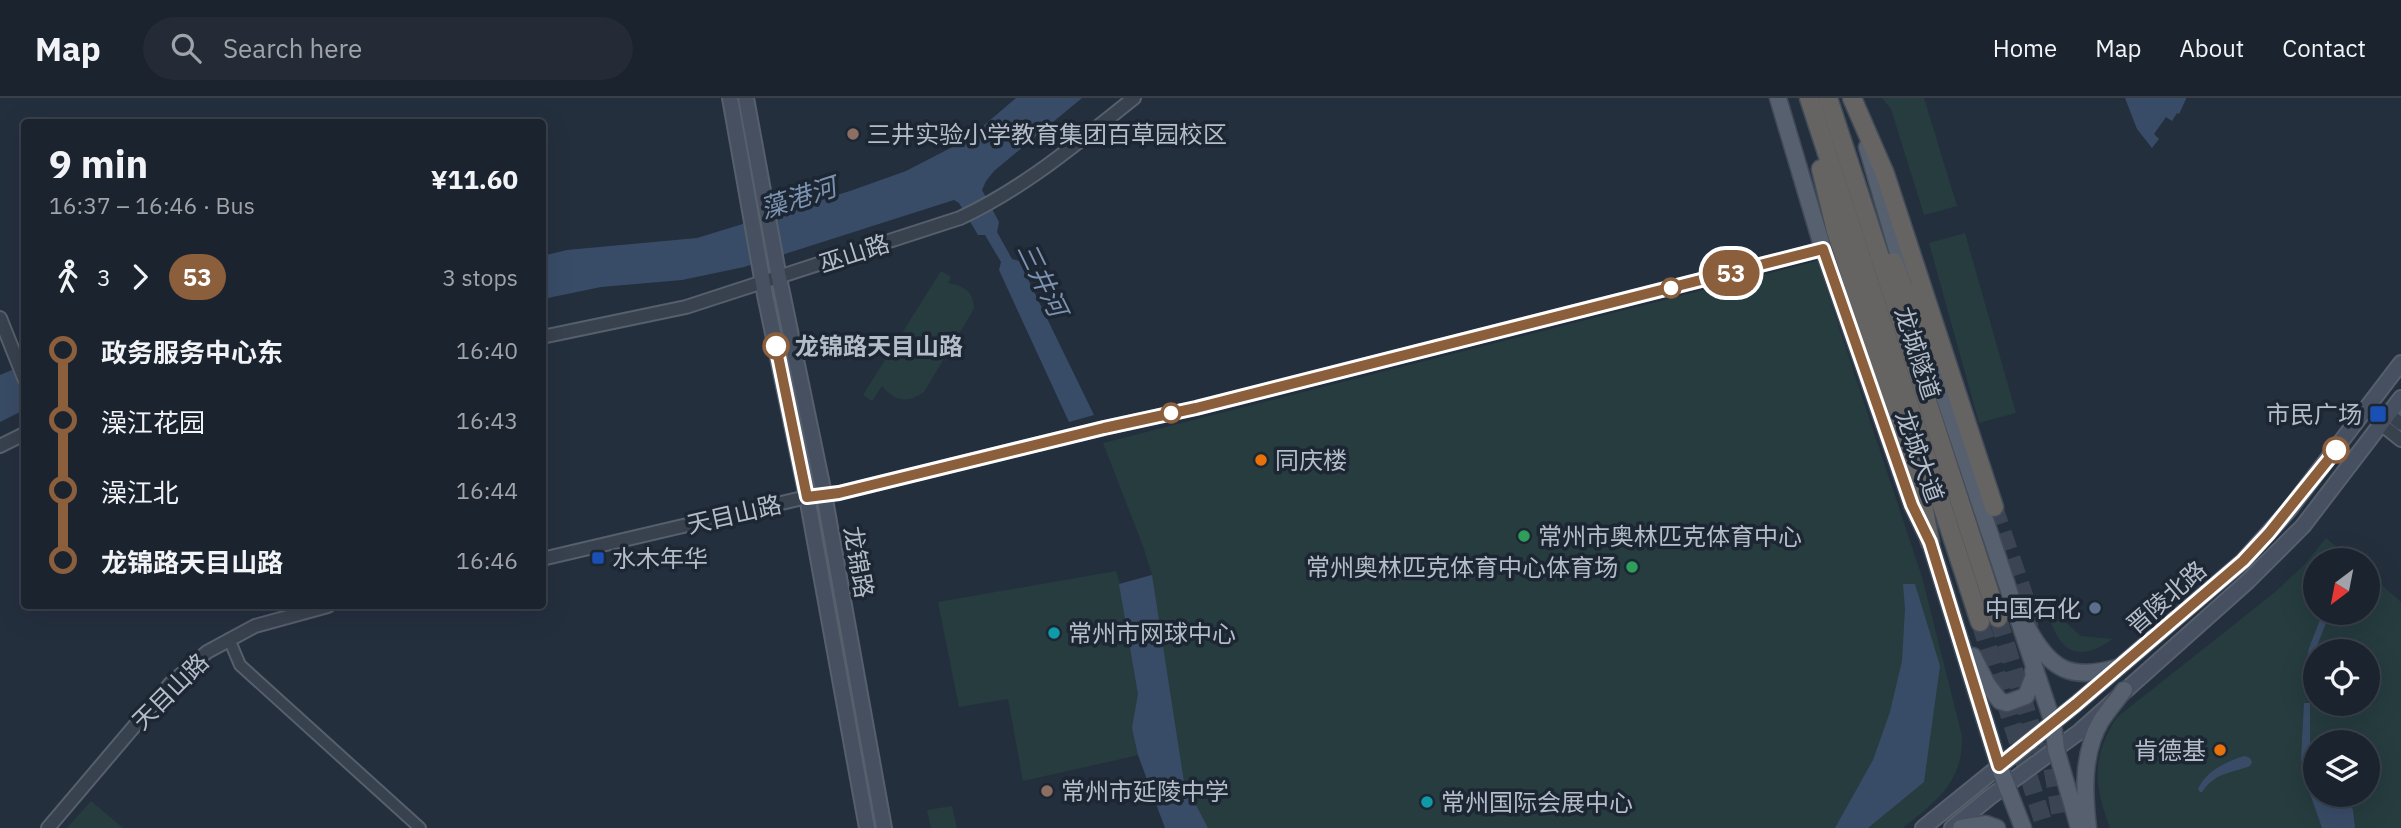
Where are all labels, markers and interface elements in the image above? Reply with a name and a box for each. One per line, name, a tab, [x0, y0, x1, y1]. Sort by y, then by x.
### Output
search box	[143, 17, 633, 80]
text: Map	[35, 27, 101, 70]
icon: search	[167, 29, 205, 67]
text: Search here	[223, 31, 362, 65]
text: Home	[1993, 32, 2057, 64]
text: Map	[2095, 32, 2141, 64]
text: About	[2179, 32, 2244, 64]
text: Contact	[2282, 32, 2366, 64]
place label: 三井实验小学教育集团百草园校区	[867, 118, 1227, 150]
marker: 三井实验小学教育集团百草园校区	[845, 126, 861, 142]
text: 9 min	[49, 139, 148, 188]
text: ¥11.60	[431, 162, 518, 196]
water label: 藻港河	[756, 167, 845, 225]
text: 16:37 – 16:46 · Bus	[49, 190, 255, 220]
street label: 巫山路	[815, 227, 893, 279]
water label: 三井河	[1011, 236, 1078, 326]
line badge: 53	[1700, 250, 1762, 296]
text: 53	[1717, 257, 1745, 289]
icon: walk	[49, 258, 87, 296]
icon: forward	[121, 258, 159, 296]
text: 53	[183, 261, 212, 293]
text: 3	[97, 262, 111, 292]
text: 3 stops	[442, 262, 518, 292]
unlabelled marker	[1661, 278, 1681, 298]
street label: 龙城隧道	[1888, 302, 1948, 404]
place label: 龙锦路天目山路	[795, 330, 963, 362]
marker: 龙锦路天目山路	[763, 333, 789, 359]
text: 政务服务中心东	[101, 335, 283, 369]
text: 16:40	[456, 335, 518, 365]
place label: 市民广场	[2266, 398, 2362, 430]
unlabelled marker	[1161, 403, 1181, 423]
marker: 市民广场	[2368, 404, 2388, 424]
text: 澡江花园	[101, 405, 205, 439]
text: 16:43	[456, 405, 518, 435]
street label: 龙城大道	[1889, 405, 1951, 507]
unlabelled marker	[2323, 437, 2349, 463]
place label: 同庆楼	[1275, 444, 1347, 476]
marker: 同庆楼	[1253, 452, 1269, 468]
text: 澡江北	[101, 475, 179, 509]
text: 16:44	[456, 475, 518, 505]
street label: 天目山路	[684, 488, 784, 540]
place label: 常州市奥林匹克体育中心	[1538, 520, 1802, 552]
street label: 龙锦路	[837, 524, 881, 600]
marker: 常州市奥林匹克体育中心	[1516, 528, 1532, 544]
place label: 水木年华	[612, 542, 708, 574]
text: 龙锦路天目山路	[101, 545, 283, 579]
text: 16:46	[456, 545, 518, 575]
north arrow	[2303, 548, 2380, 625]
map controls	[2303, 548, 2380, 807]
marker: 水木年华	[590, 550, 606, 566]
place label: 常州奥林匹克体育中心体育场	[1306, 551, 1618, 583]
street label: 晋陵北路	[2119, 553, 2213, 641]
marker: 常州奥林匹克体育中心体育场	[1624, 559, 1640, 575]
place label: 中国石化	[1985, 592, 2081, 624]
marker: 中国石化	[2087, 600, 2103, 616]
place label: 常州市网球中心	[1068, 617, 1236, 649]
marker: 常州市网球中心	[1046, 625, 1062, 641]
button: locate	[2303, 639, 2380, 716]
street label: 天目山路	[125, 646, 215, 736]
button: layers	[2303, 730, 2380, 807]
place label: 肯德基	[2134, 734, 2206, 766]
marker: 肯德基	[2212, 742, 2228, 758]
place label: 常州市延陵中学	[1061, 775, 1229, 807]
marker: 常州市延陵中学	[1039, 783, 1055, 799]
place label: 常州国际会展中心	[1441, 786, 1633, 818]
marker: 常州国际会展中心	[1419, 794, 1435, 810]

